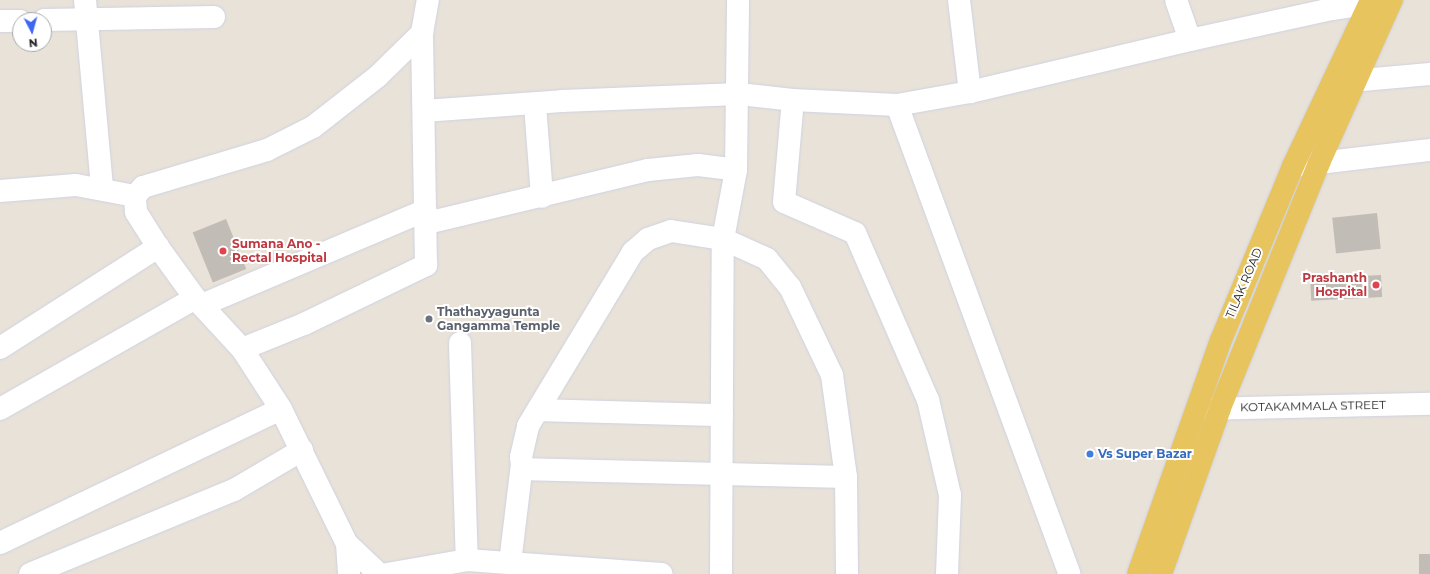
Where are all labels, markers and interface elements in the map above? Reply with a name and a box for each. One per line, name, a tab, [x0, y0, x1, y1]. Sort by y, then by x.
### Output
north arrow	[12, 12, 52, 52]
text: N	[28, 36, 38, 50]
place label: Sumana Ano - Rectal Hospital	[232, 237, 327, 265]
marker: Sumana Ano - Rectal Hospital	[217, 245, 229, 257]
street label: TILAK ROAD	[1223, 246, 1265, 320]
place label: Prashanth Hospital	[1302, 271, 1367, 299]
marker: Prashanth Hospital	[1370, 279, 1382, 291]
place label: Thathayyagunta Gangamma Temple	[437, 305, 560, 333]
marker: Thathayyagunta Gangamma Temple	[424, 314, 434, 324]
street label: KOTAKAMMALA STREET	[1240, 398, 1386, 414]
place label: Vs Super Bazar	[1098, 447, 1192, 461]
marker: Vs Super Bazar	[1085, 449, 1095, 459]

